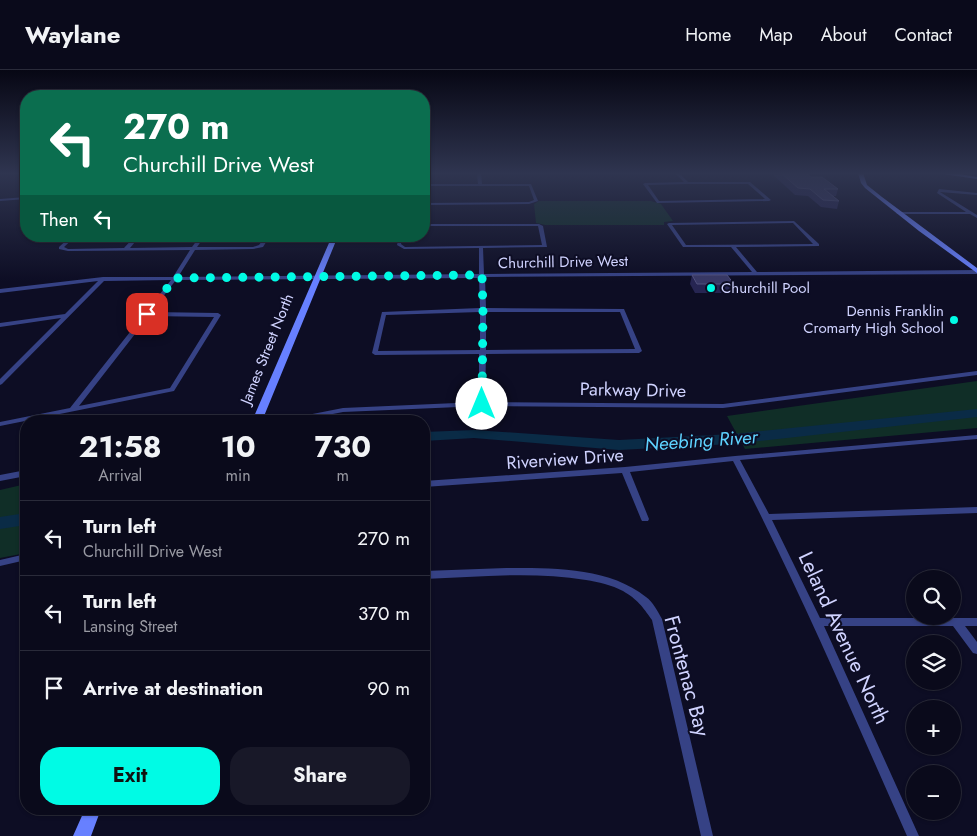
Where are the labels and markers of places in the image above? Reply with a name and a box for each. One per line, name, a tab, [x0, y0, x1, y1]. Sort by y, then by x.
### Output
place label: Churchill Pool	[721, 277, 810, 299]
marker: Churchill Pool	[705, 282, 717, 294]
pin	[126, 293, 168, 335]
place label: Dennis Franklin Cromarty High School	[803, 300, 944, 339]
marker: Dennis Franklin Cromarty High School	[948, 314, 960, 326]

